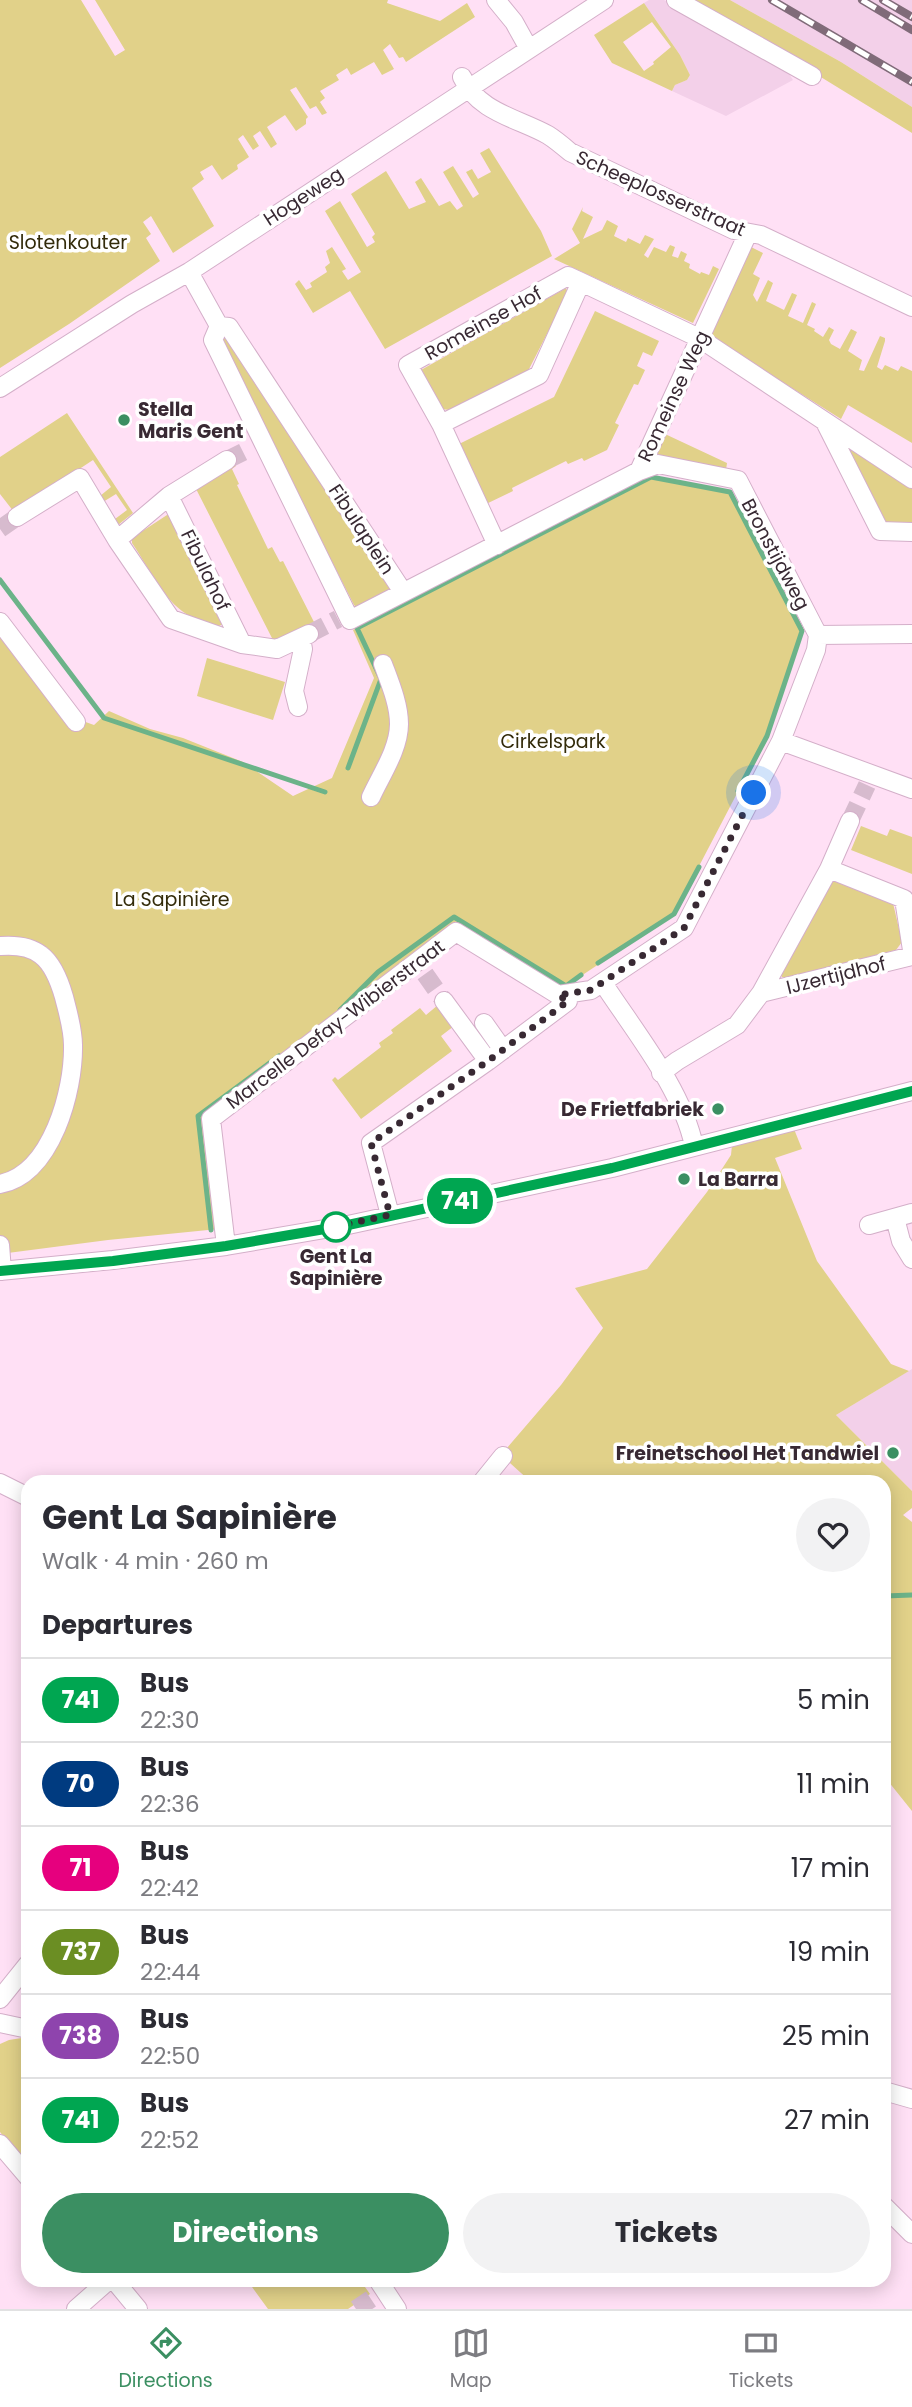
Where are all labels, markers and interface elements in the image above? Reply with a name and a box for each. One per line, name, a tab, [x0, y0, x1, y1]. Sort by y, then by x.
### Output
street label: Scheeplosserstraat	[572, 144, 750, 243]
street label: Hogeweg	[258, 161, 348, 232]
park label: Slotenkouter	[9, 229, 127, 256]
street label: Romeinse Hof	[420, 280, 547, 367]
street label: Romeinse Weg	[631, 326, 716, 466]
place label: Stella Maris Gent	[138, 396, 244, 445]
marker: Stella Maris Gent	[116, 412, 132, 428]
street label: Fibulaplein	[322, 479, 401, 580]
street label: Bronstijdweg	[735, 494, 816, 615]
street label: Fibulahof	[174, 525, 237, 615]
park label: Cirkelspark	[500, 728, 606, 755]
your location	[736, 775, 771, 810]
park label: La Sapinière	[114, 886, 230, 913]
street label: Marcelle Defay-Wibierstraat	[220, 933, 450, 1116]
street label: IJzertijdhof	[783, 950, 889, 1001]
place label: De Frietfabriek	[561, 1096, 704, 1123]
marker: De Frietfabriek	[710, 1101, 726, 1117]
place label: La Barra	[698, 1166, 779, 1193]
marker: La Barra	[676, 1171, 692, 1187]
line badge: 741	[420, 1178, 500, 1224]
text: 741	[441, 1184, 479, 1217]
marker: Gent La Sapinière	[321, 1212, 351, 1242]
place label: Gent La Sapinière	[289, 1243, 383, 1292]
place label: Freinetschool Het Tandwiel	[616, 1440, 879, 1467]
marker: Freinetschool Het Tandwiel	[885, 1445, 901, 1461]
text: Gent La Sapinière	[42, 1494, 337, 1541]
button: heart	[796, 1498, 870, 1572]
text: Walk · 4 min · 260 m	[42, 1545, 269, 1577]
text: Departures	[42, 1607, 193, 1643]
text: Bus	[140, 1665, 189, 1701]
text: 5 min	[797, 1682, 870, 1718]
text: 741	[61, 1683, 100, 1716]
text: 22:30	[140, 1704, 199, 1736]
text: Bus	[140, 1749, 189, 1785]
text: 11 min	[797, 1766, 870, 1802]
text: 70	[66, 1767, 95, 1800]
text: 22:36	[140, 1788, 200, 1820]
text: Bus	[140, 1833, 189, 1869]
text: 17 min	[791, 1850, 870, 1886]
text: 71	[70, 1851, 91, 1884]
text: 22:42	[140, 1872, 199, 1904]
text: Bus	[140, 1917, 189, 1953]
text: 19 min	[789, 1934, 870, 1970]
text: 737	[60, 1935, 101, 1968]
text: 22:44	[140, 1956, 200, 1988]
text: Bus	[140, 2001, 189, 2037]
text: 25 min	[782, 2018, 870, 2054]
text: 738	[59, 2019, 102, 2052]
text: 22:50	[140, 2040, 200, 2072]
text: Bus	[140, 2085, 189, 2121]
text: 27 min	[784, 2102, 870, 2138]
text: 741	[61, 2103, 100, 2136]
text: 22:52	[140, 2124, 199, 2156]
button: Directions	[42, 2193, 449, 2273]
button: Tickets	[463, 2193, 870, 2273]
tab: Directions	[118, 2324, 213, 2395]
tab: Map	[450, 2324, 492, 2395]
tab: Tickets	[729, 2324, 794, 2395]

